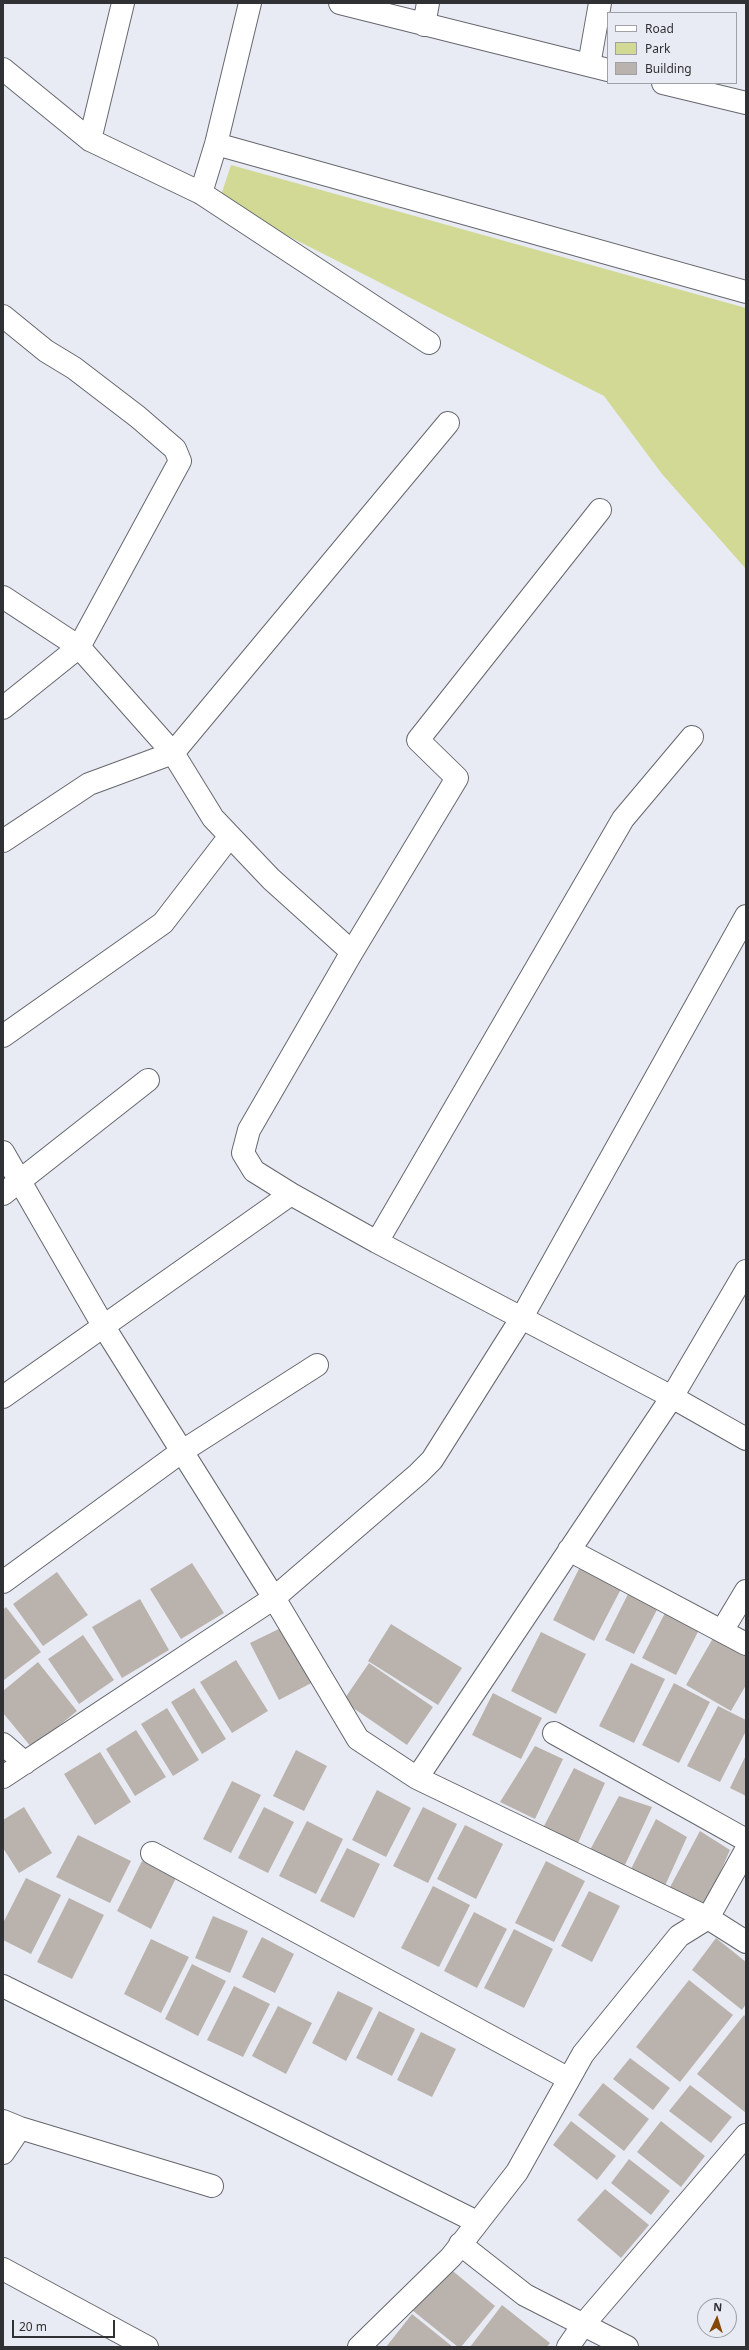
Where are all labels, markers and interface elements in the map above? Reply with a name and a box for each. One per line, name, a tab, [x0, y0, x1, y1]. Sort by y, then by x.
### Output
legend	[607, 12, 737, 84]
text: Road	[645, 20, 674, 37]
text: Park	[645, 40, 670, 57]
text: Building	[645, 60, 692, 77]
north arrow	[697, 2298, 737, 2338]
text: N	[713, 2299, 723, 2314]
scale bar	[14, 2312, 117, 2338]
text: 20 m	[19, 2318, 47, 2335]

